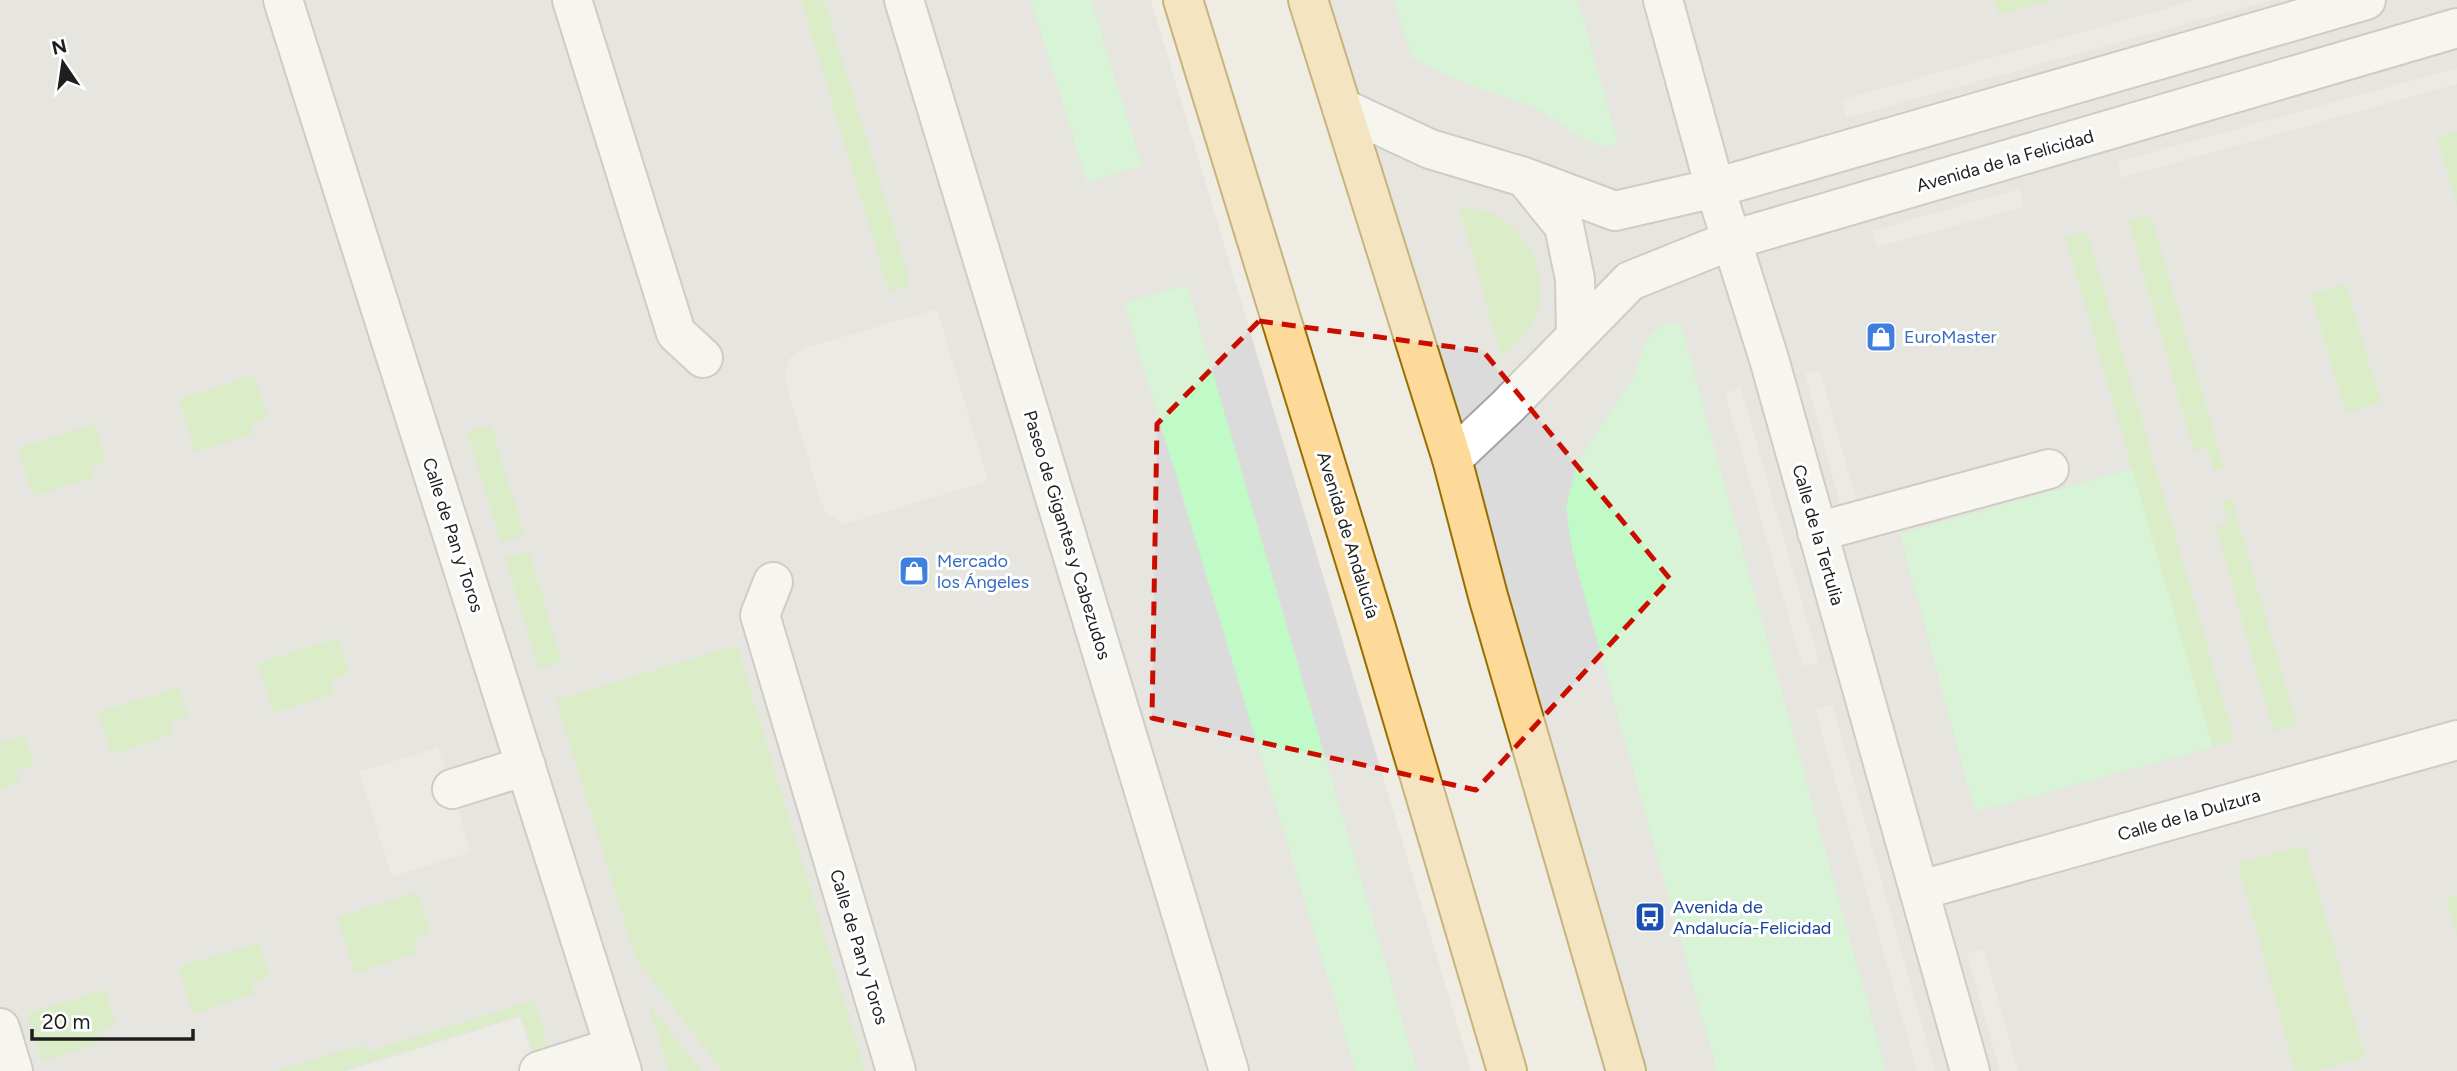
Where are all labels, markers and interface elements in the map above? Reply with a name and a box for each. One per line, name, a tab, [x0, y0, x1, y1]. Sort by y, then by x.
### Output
north arrow	[28, 28, 98, 98]
text: N	[50, 34, 69, 60]
street label: Avenida de la Felicidad	[1914, 125, 2096, 197]
shop icon: EuroMaster	[1864, 320, 1898, 354]
place label: EuroMaster	[1904, 326, 1997, 348]
street label: Paseo de Gigantes y Cabezudos	[1019, 408, 1115, 662]
street label: Avenida de Andalucía	[1312, 449, 1384, 621]
street label: Calle de Pan y Toros	[418, 455, 488, 615]
street label: Calle de la Tertulia	[1787, 462, 1849, 608]
place label: Mercado los Ángeles	[937, 550, 1029, 593]
shop icon: Mercado los Ángeles	[897, 554, 931, 588]
street label: Calle de la Dulzura	[2115, 784, 2263, 846]
street label: Calle de Pan y Toros	[825, 867, 893, 1027]
place label: Avenida de Andalucía-Felicidad	[1673, 896, 1831, 939]
bus stop icon: Avenida de Andalucía-Felicidad	[1633, 900, 1667, 934]
scale bar	[32, 998, 192, 1042]
text: 20 m	[42, 1009, 90, 1034]

